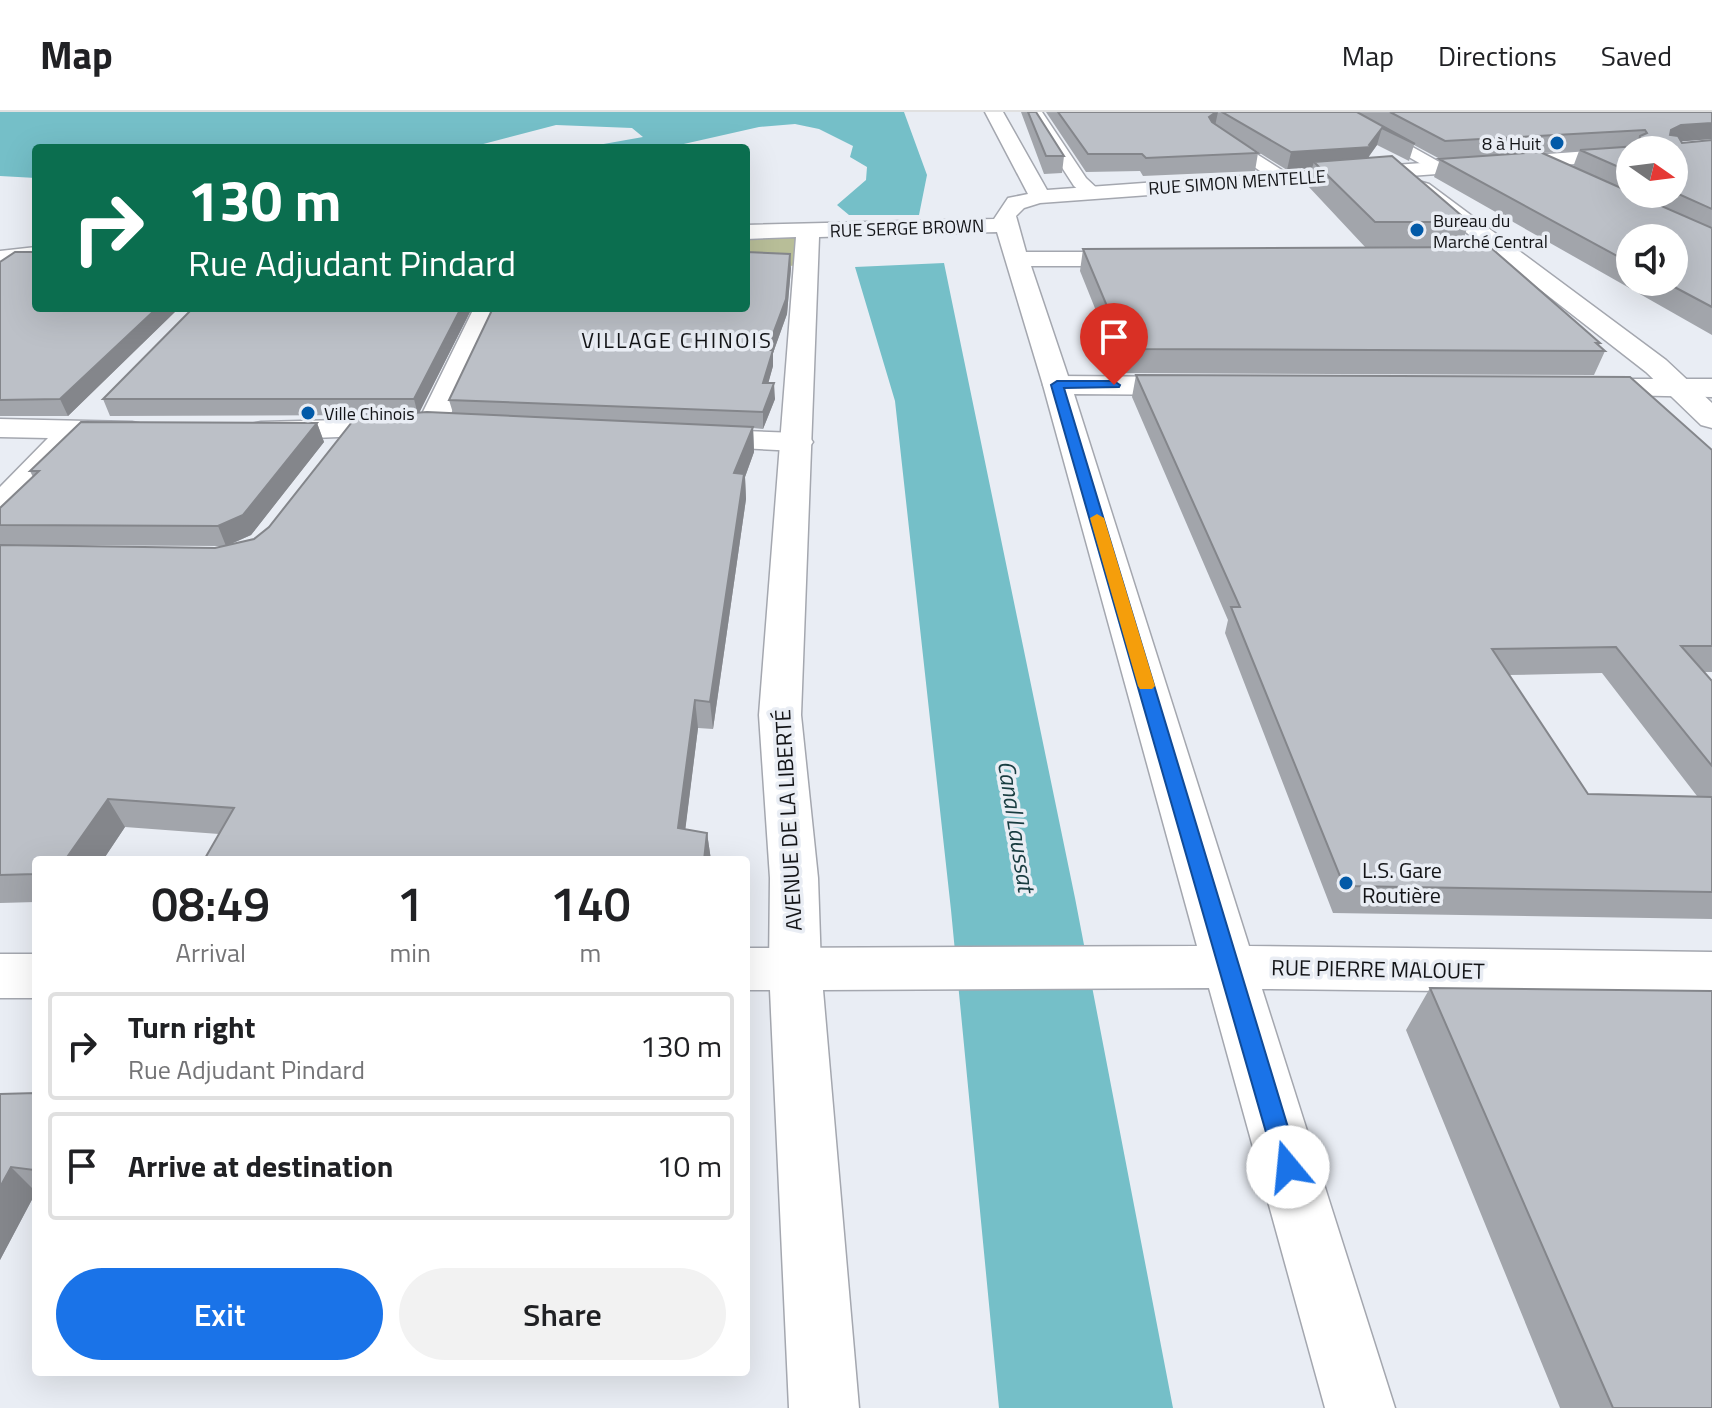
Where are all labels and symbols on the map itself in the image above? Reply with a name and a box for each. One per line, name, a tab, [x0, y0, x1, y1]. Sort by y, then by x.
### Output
place label: 8 à Huit	[1482, 130, 1542, 157]
marker: 8 à Huit	[1548, 134, 1566, 152]
north arrow	[1616, 136, 1688, 208]
street label: RUE SIMON MENTELLE	[1147, 162, 1327, 202]
place label: Bureau du Marché Central	[1433, 207, 1548, 255]
street label: RUE SERGE BROWN	[829, 212, 985, 244]
marker: Bureau du Marché Central	[1408, 221, 1426, 239]
pin	[1080, 303, 1148, 385]
district label: VILLAGE CHINOIS	[581, 323, 773, 357]
place label: Ville Chinois	[324, 400, 415, 427]
marker: Ville Chinois	[299, 404, 317, 422]
street label: AVENUE DE LA LIBERTÉ	[765, 708, 811, 932]
water label: Canal Laussat	[989, 758, 1046, 898]
place label: L.S. Gare Routière	[1362, 853, 1442, 912]
marker: L.S. Gare Routière	[1337, 874, 1355, 892]
street label: RUE PIERRE MALOUET	[1271, 950, 1485, 988]
position arrow	[1246, 1125, 1330, 1209]

